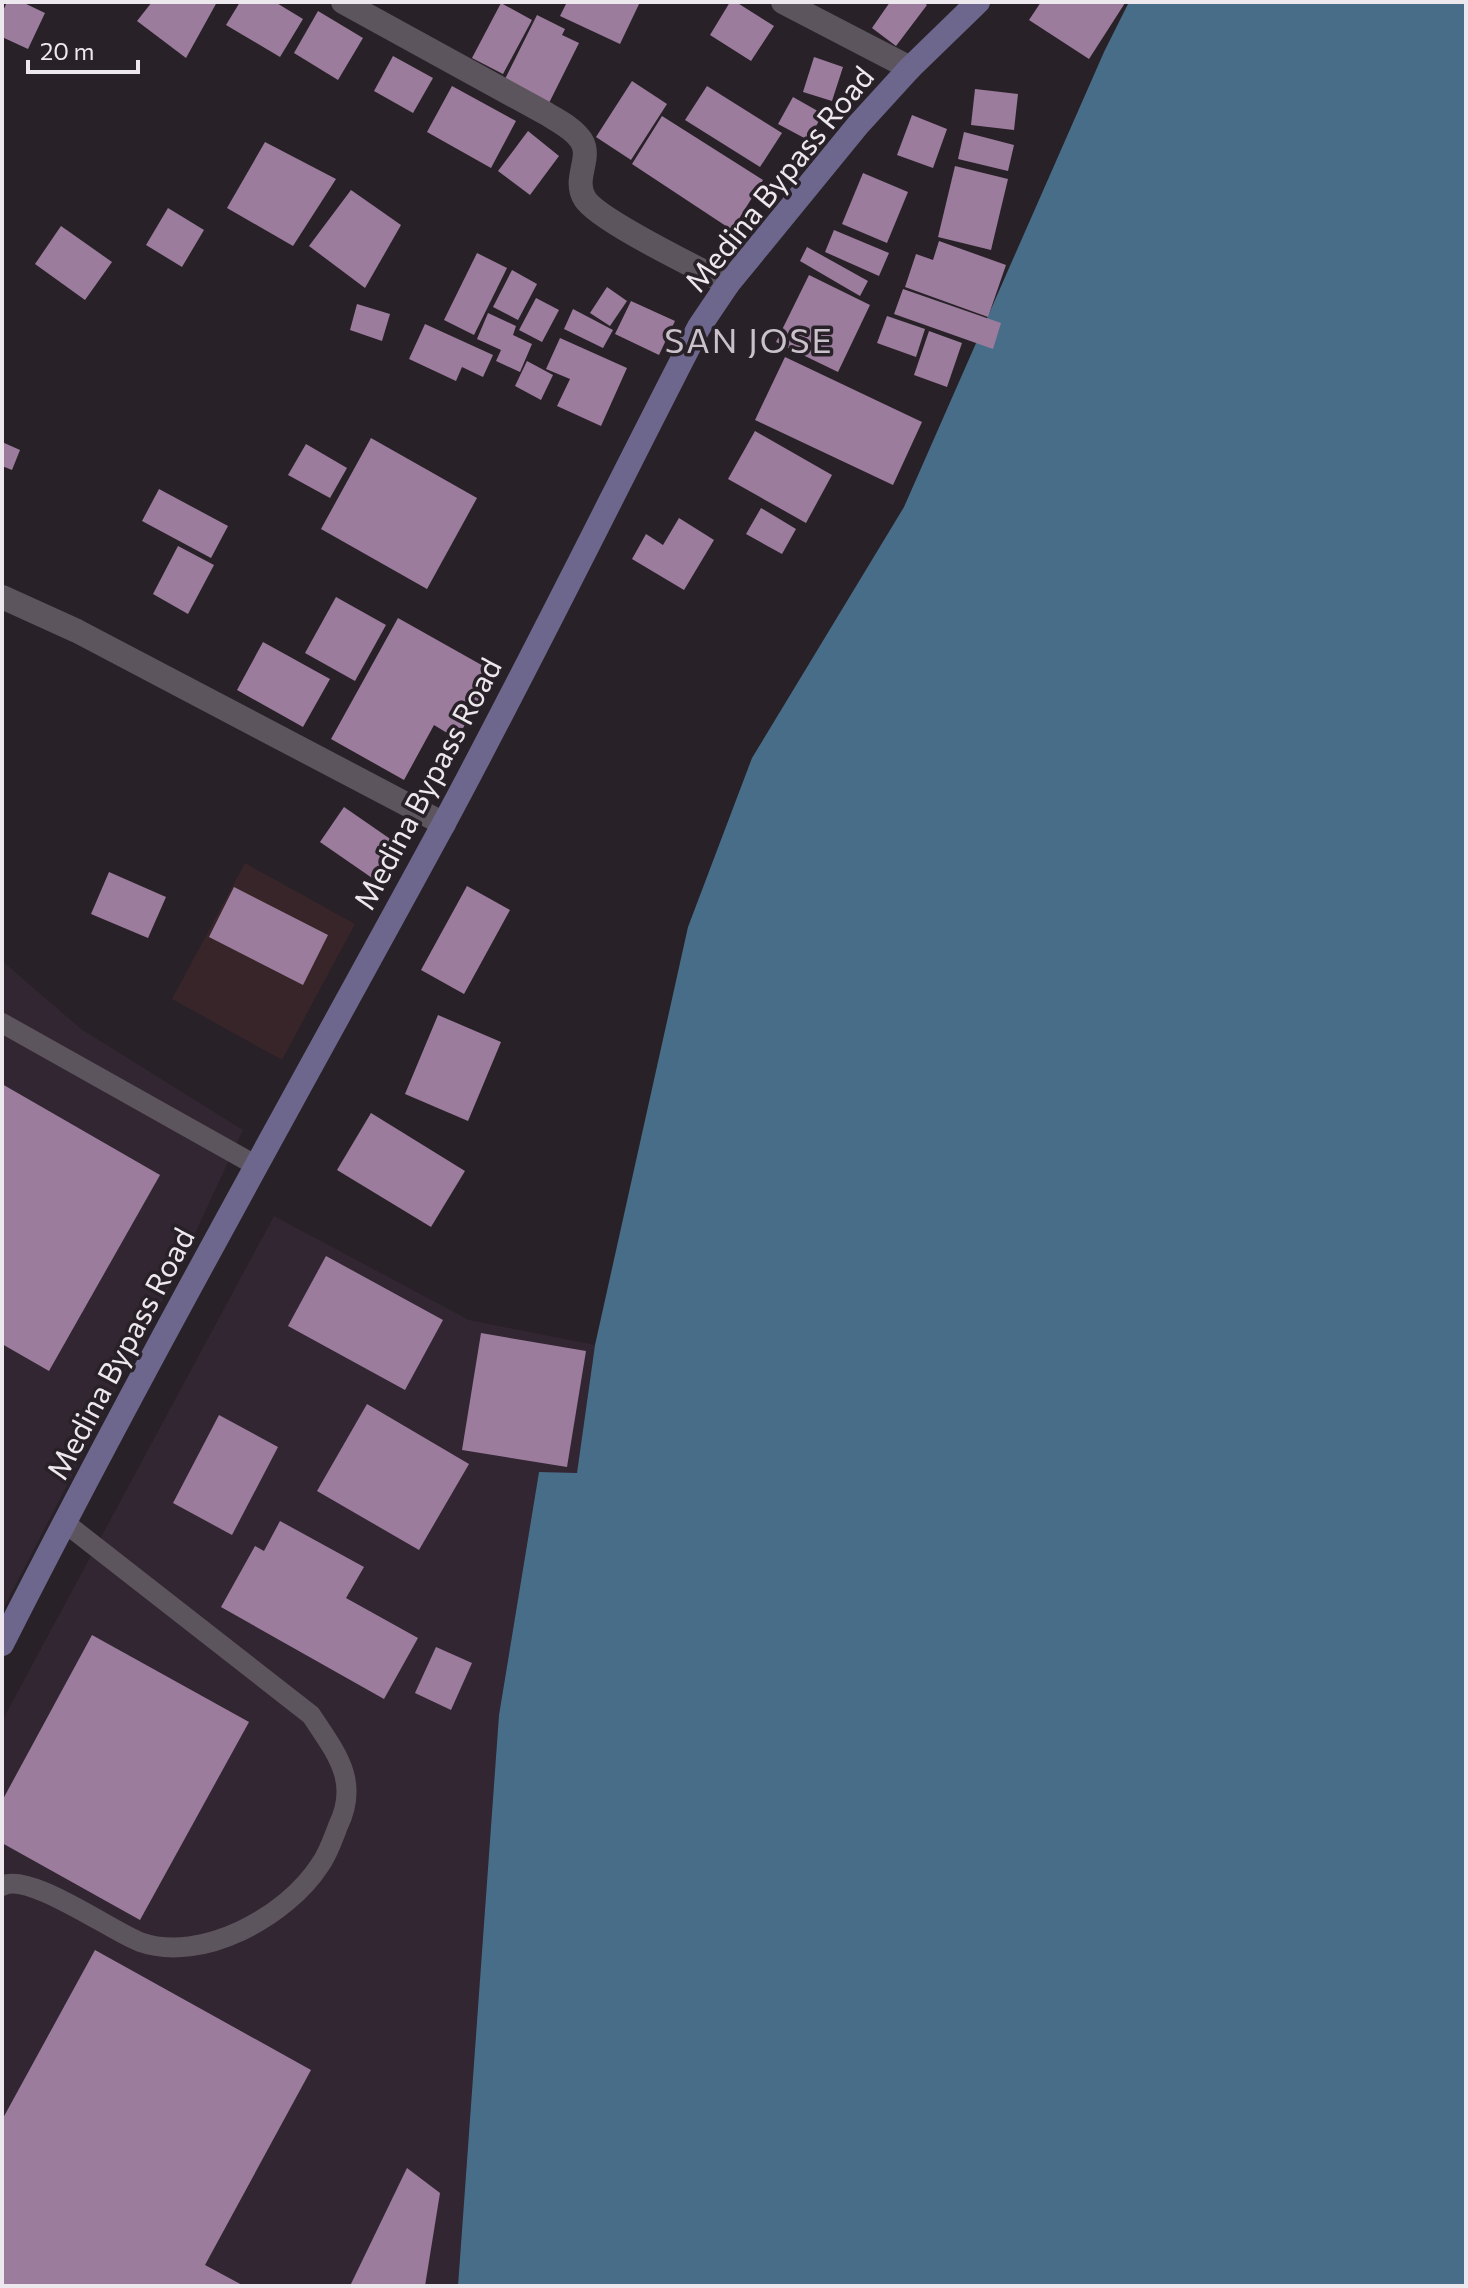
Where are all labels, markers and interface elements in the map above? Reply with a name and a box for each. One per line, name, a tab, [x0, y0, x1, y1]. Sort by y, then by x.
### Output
scale bar	[28, 24, 138, 74]
text: 20 m	[40, 36, 94, 65]
street label: Medina Bypass Road	[676, 58, 880, 298]
district label: SAN JOSE	[664, 318, 834, 360]
street label: Medina Bypass Road	[344, 651, 508, 915]
street label: Medina Bypass Road	[37, 1221, 201, 1485]

